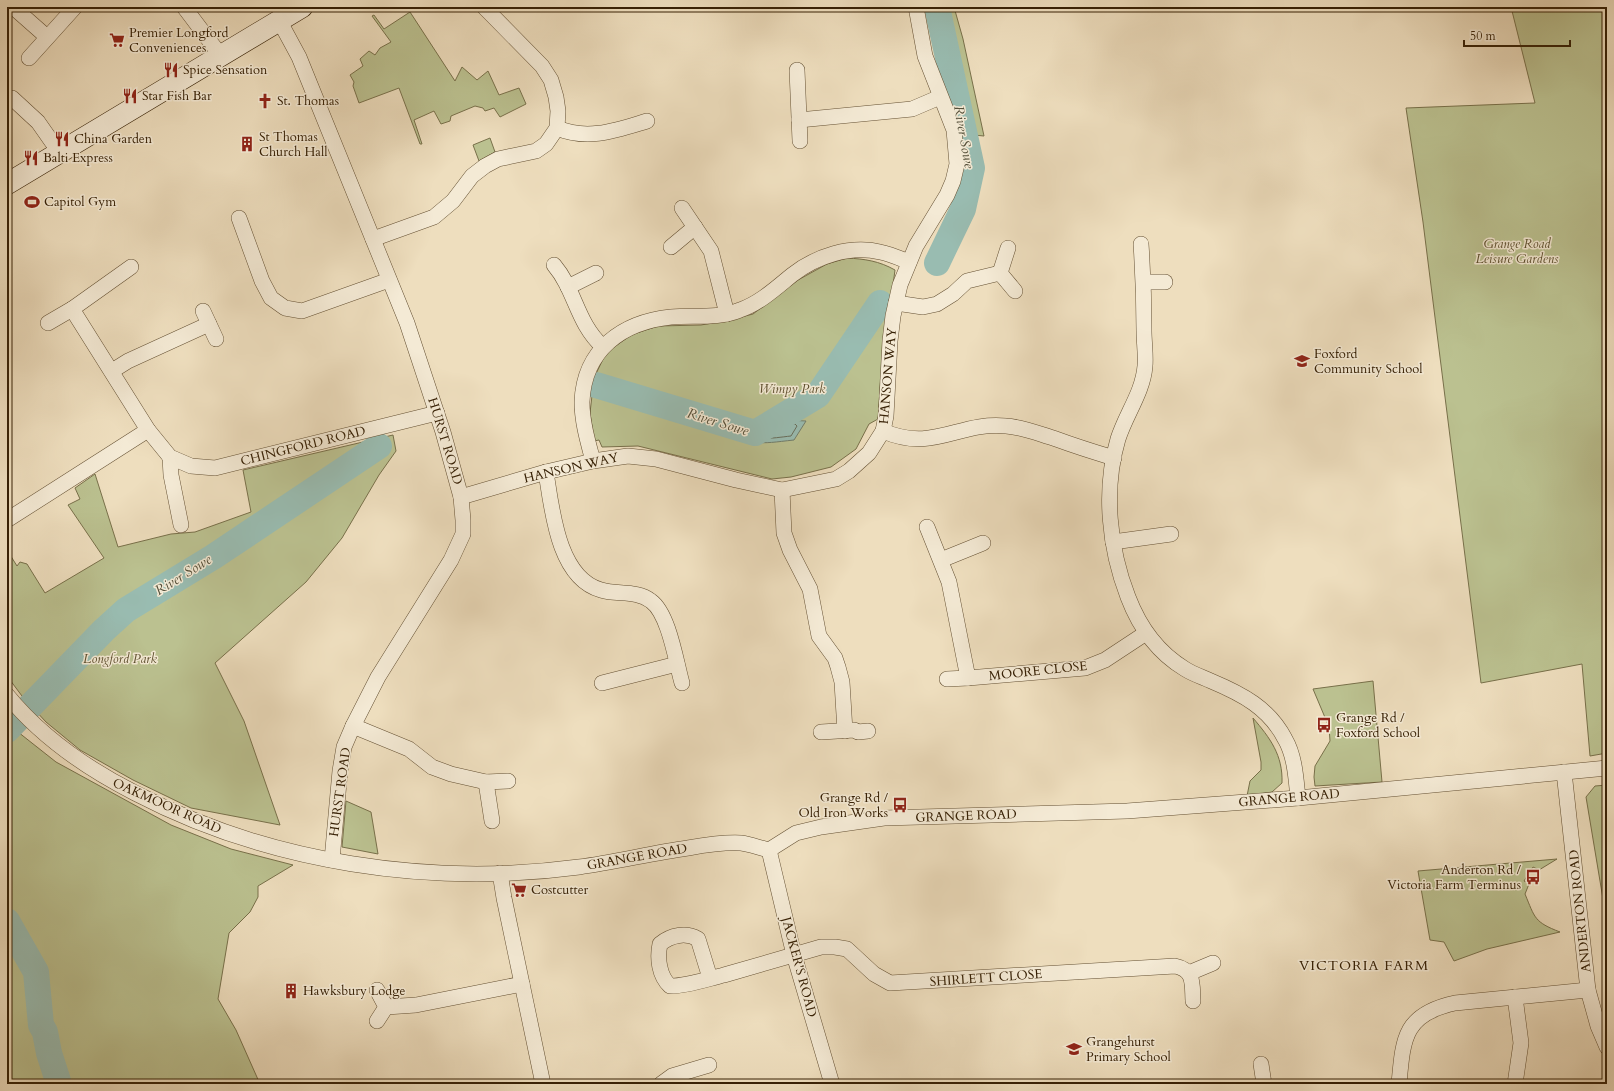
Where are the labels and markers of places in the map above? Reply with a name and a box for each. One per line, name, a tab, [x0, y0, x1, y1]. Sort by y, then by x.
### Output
place label: Premier Longford Conveniences	[129, 24, 228, 57]
supermarket icon: Premier Longford Conveniences	[108, 31, 126, 49]
restaurant icon: Spice Sensation	[162, 61, 180, 79]
place label: Spice Sensation	[183, 61, 268, 79]
restaurant icon: Star Fish Bar	[121, 87, 139, 105]
place label: Star Fish Bar	[142, 87, 212, 105]
church icon: St. Thomas	[256, 92, 274, 110]
place label: St. Thomas	[277, 92, 339, 110]
place label: St Thomas Church Hall	[259, 128, 328, 161]
restaurant icon: China Garden	[53, 130, 71, 148]
place label: China Garden	[74, 130, 153, 148]
building icon: St Thomas Church Hall	[238, 135, 256, 153]
restaurant icon: Balti Express	[22, 149, 40, 167]
place label: Balti Express	[43, 149, 113, 167]
sports icon: Capitol Gym	[23, 193, 41, 211]
place label: Capitol Gym	[44, 193, 116, 211]
place label: Foxford Community School	[1314, 345, 1423, 378]
school or university icon: Foxford Community School	[1293, 352, 1311, 370]
place label: Grange Rd / Foxford School	[1336, 709, 1421, 742]
bus stop icon: Grange Rd / Foxford School	[1315, 716, 1333, 734]
place label: Grange Rd / Old Iron Works	[799, 789, 889, 822]
bus stop icon: Grange Rd / Old Iron Works	[891, 796, 909, 814]
place label: Anderton Rd / Victoria Farm Terminus	[1387, 861, 1522, 894]
bus stop icon: Anderton Rd / Victoria Farm Terminus	[1524, 868, 1542, 886]
supermarket icon: Costcutter	[510, 881, 528, 899]
place label: Costcutter	[531, 881, 589, 899]
building icon: Hawksbury Lodge	[282, 982, 300, 1000]
place label: Hawksbury Lodge	[303, 982, 406, 1000]
place label: Grangehurst Primary School	[1086, 1033, 1171, 1066]
school or university icon: Grangehurst Primary School	[1065, 1040, 1083, 1058]

